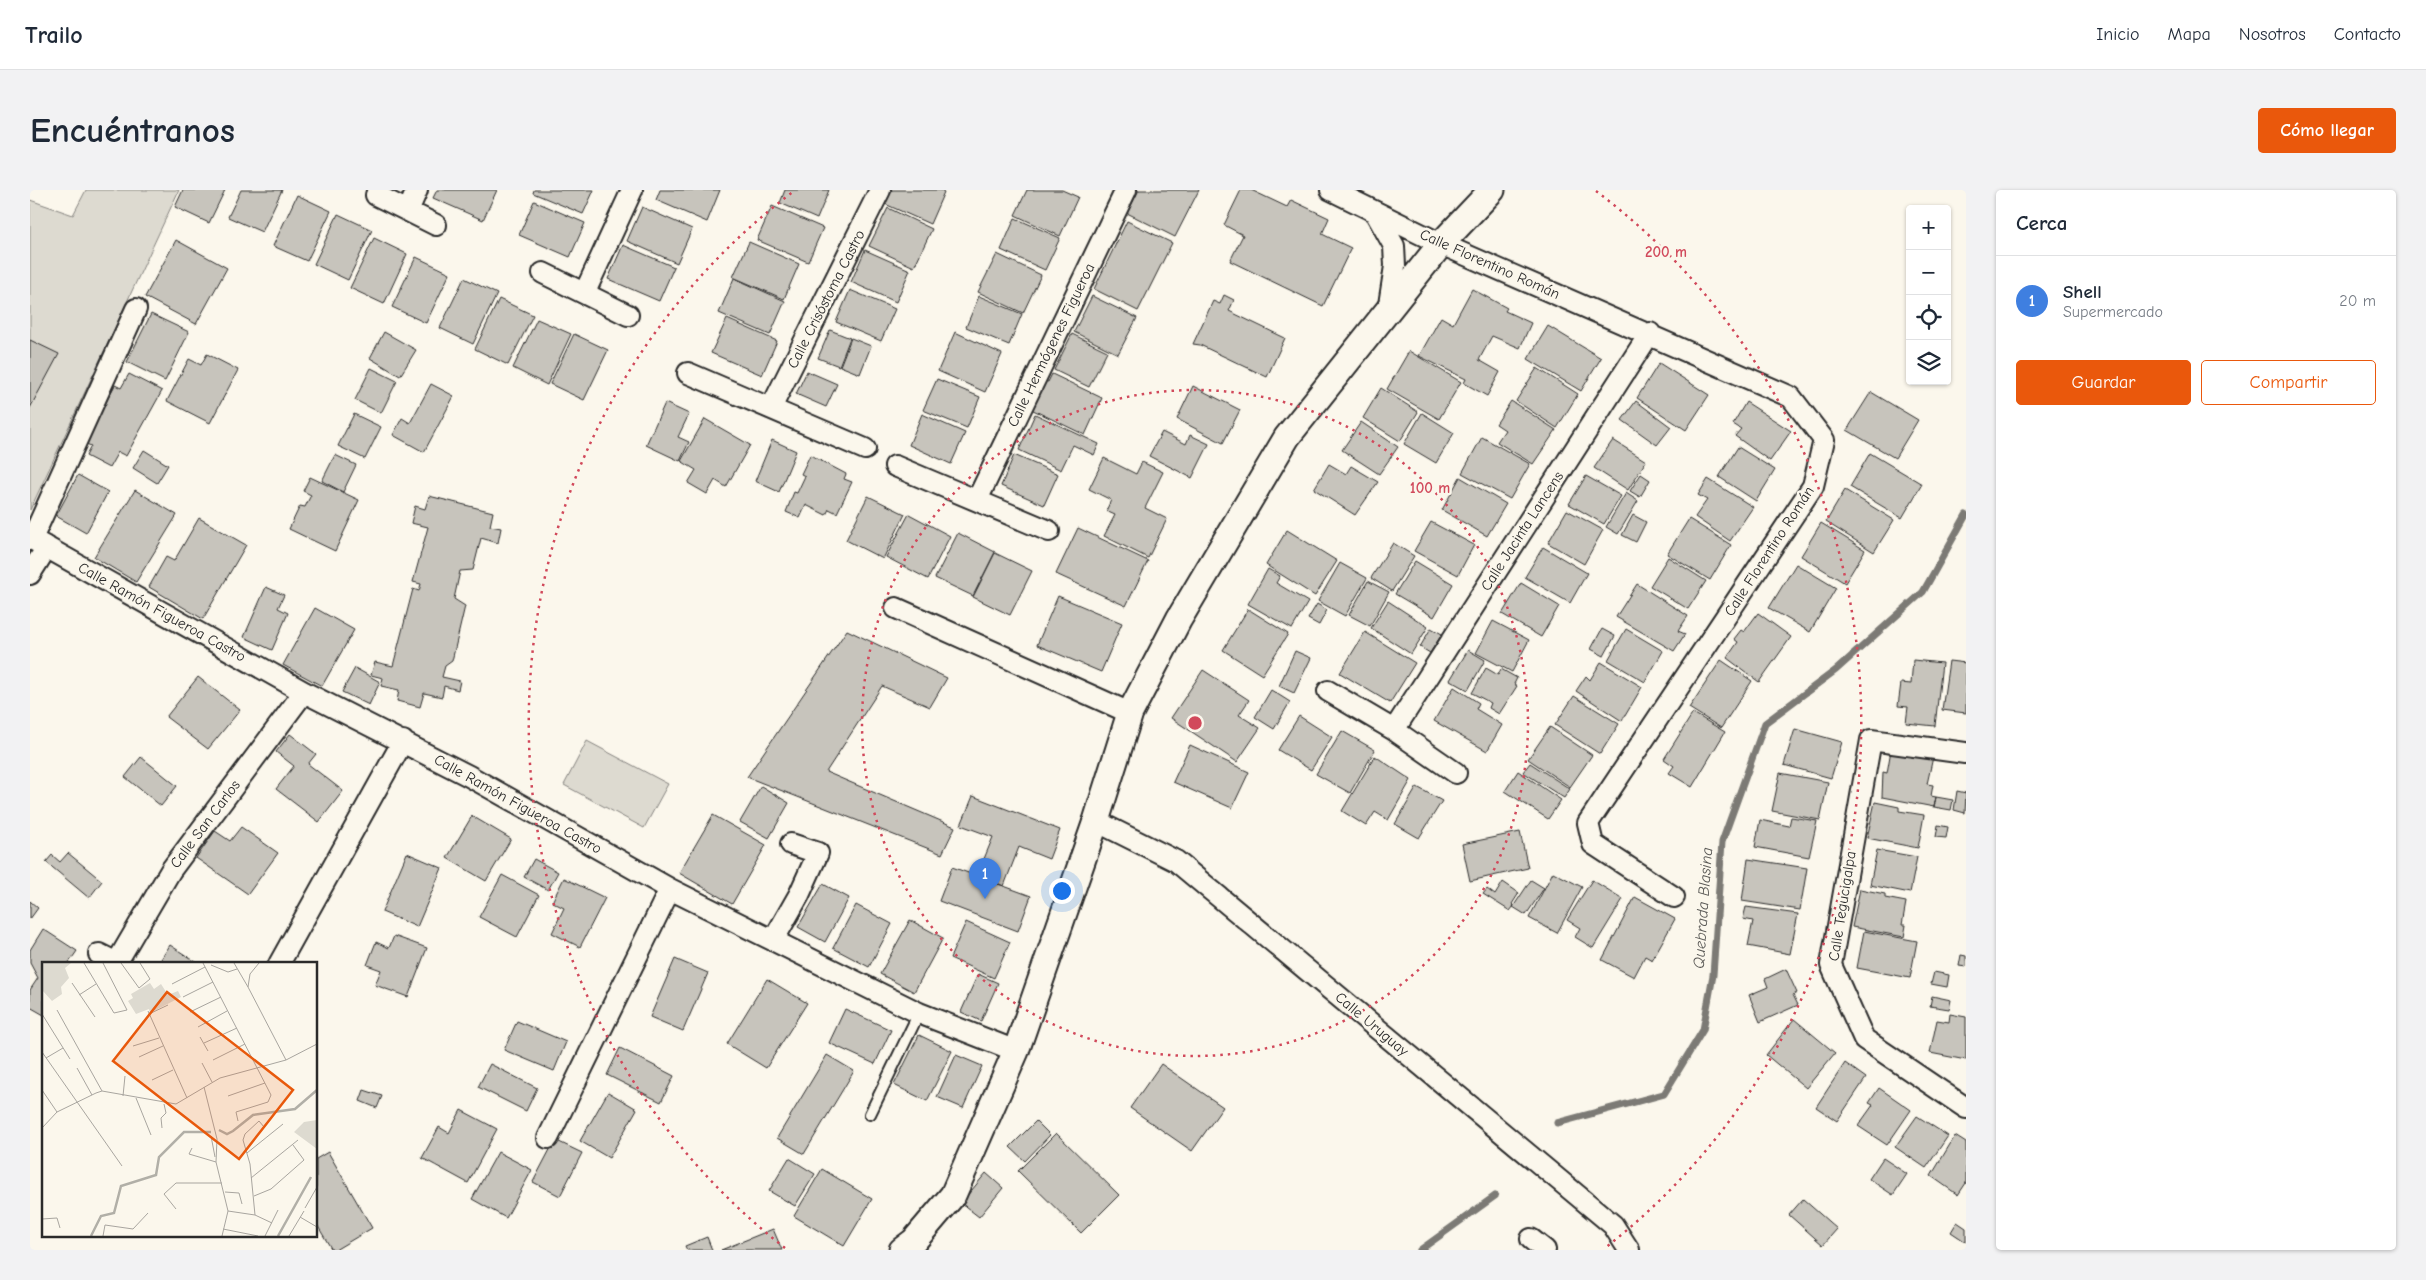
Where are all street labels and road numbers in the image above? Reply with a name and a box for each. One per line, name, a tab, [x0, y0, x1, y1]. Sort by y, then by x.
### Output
street label: Calle Florentino Román	[1417, 225, 1563, 303]
street label: Calle Crisóstoma Castro	[783, 227, 869, 371]
street label: Calle Hermógenes Figueroa	[1004, 260, 1098, 430]
street label: Calle Jacinta Lancens	[1477, 468, 1567, 594]
street label: Calle Florentino Román	[1720, 483, 1818, 619]
street label: Calle Ramón Figueroa Castro	[75, 558, 249, 666]
street label: Calle Ramón Figueroa Castro	[431, 750, 605, 858]
street label: Calle San Carlos	[166, 776, 244, 872]
street label: Calle Tegucigalpa	[1824, 850, 1860, 962]
street label: Calle Uruguay	[1332, 988, 1413, 1060]

